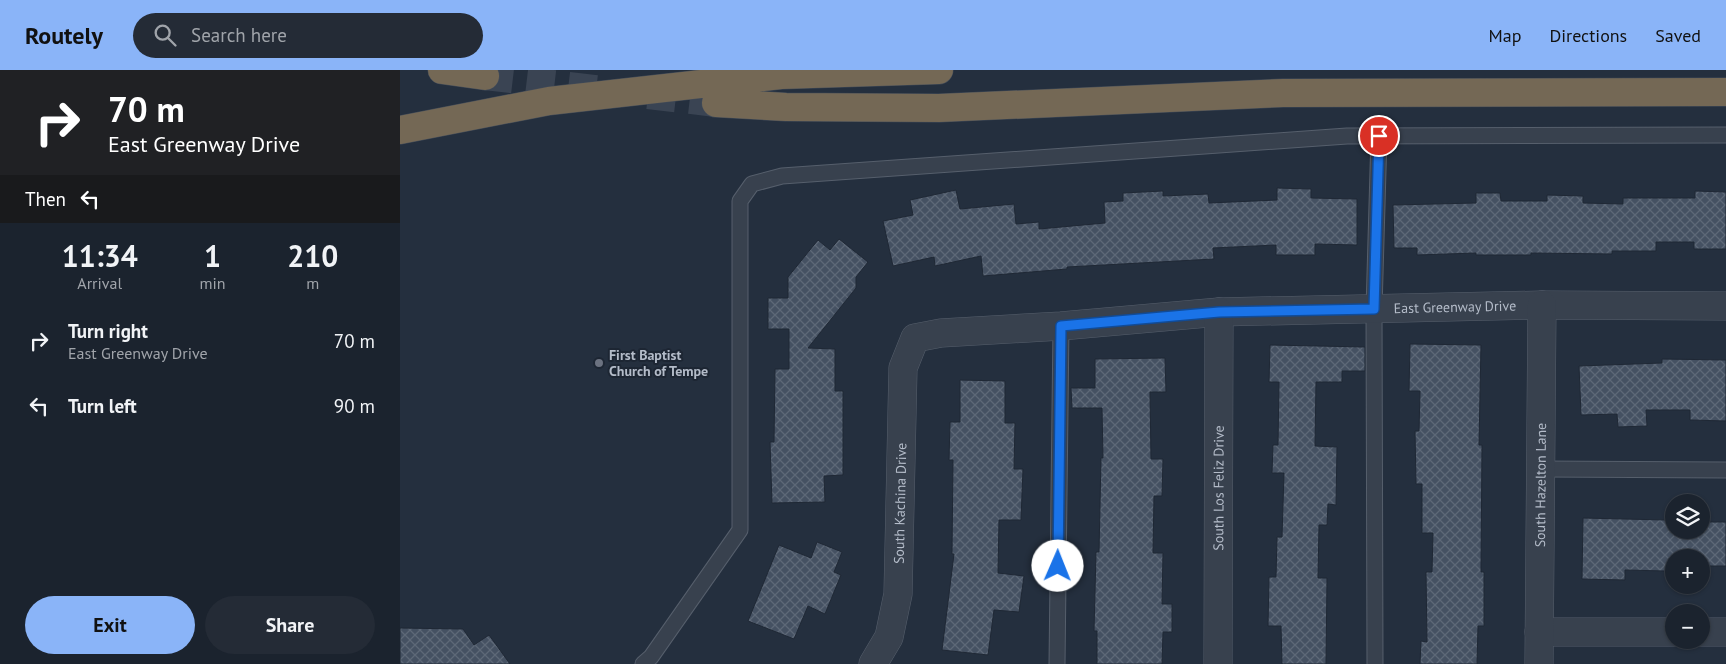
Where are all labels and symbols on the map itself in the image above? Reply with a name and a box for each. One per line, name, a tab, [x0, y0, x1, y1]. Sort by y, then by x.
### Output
pin	[1358, 115, 1400, 157]
street label: East Greenway Drive	[1394, 297, 1516, 317]
place label: First Baptist Church of Tempe	[609, 346, 708, 380]
marker: First Baptist Church of Tempe	[593, 357, 605, 369]
street label: South Hazelton Lane	[1531, 423, 1550, 547]
street label: South Los Feliz Drive	[1209, 425, 1228, 551]
street label: South Kachina Drive	[890, 442, 910, 564]
position arrow	[1031, 539, 1083, 591]

